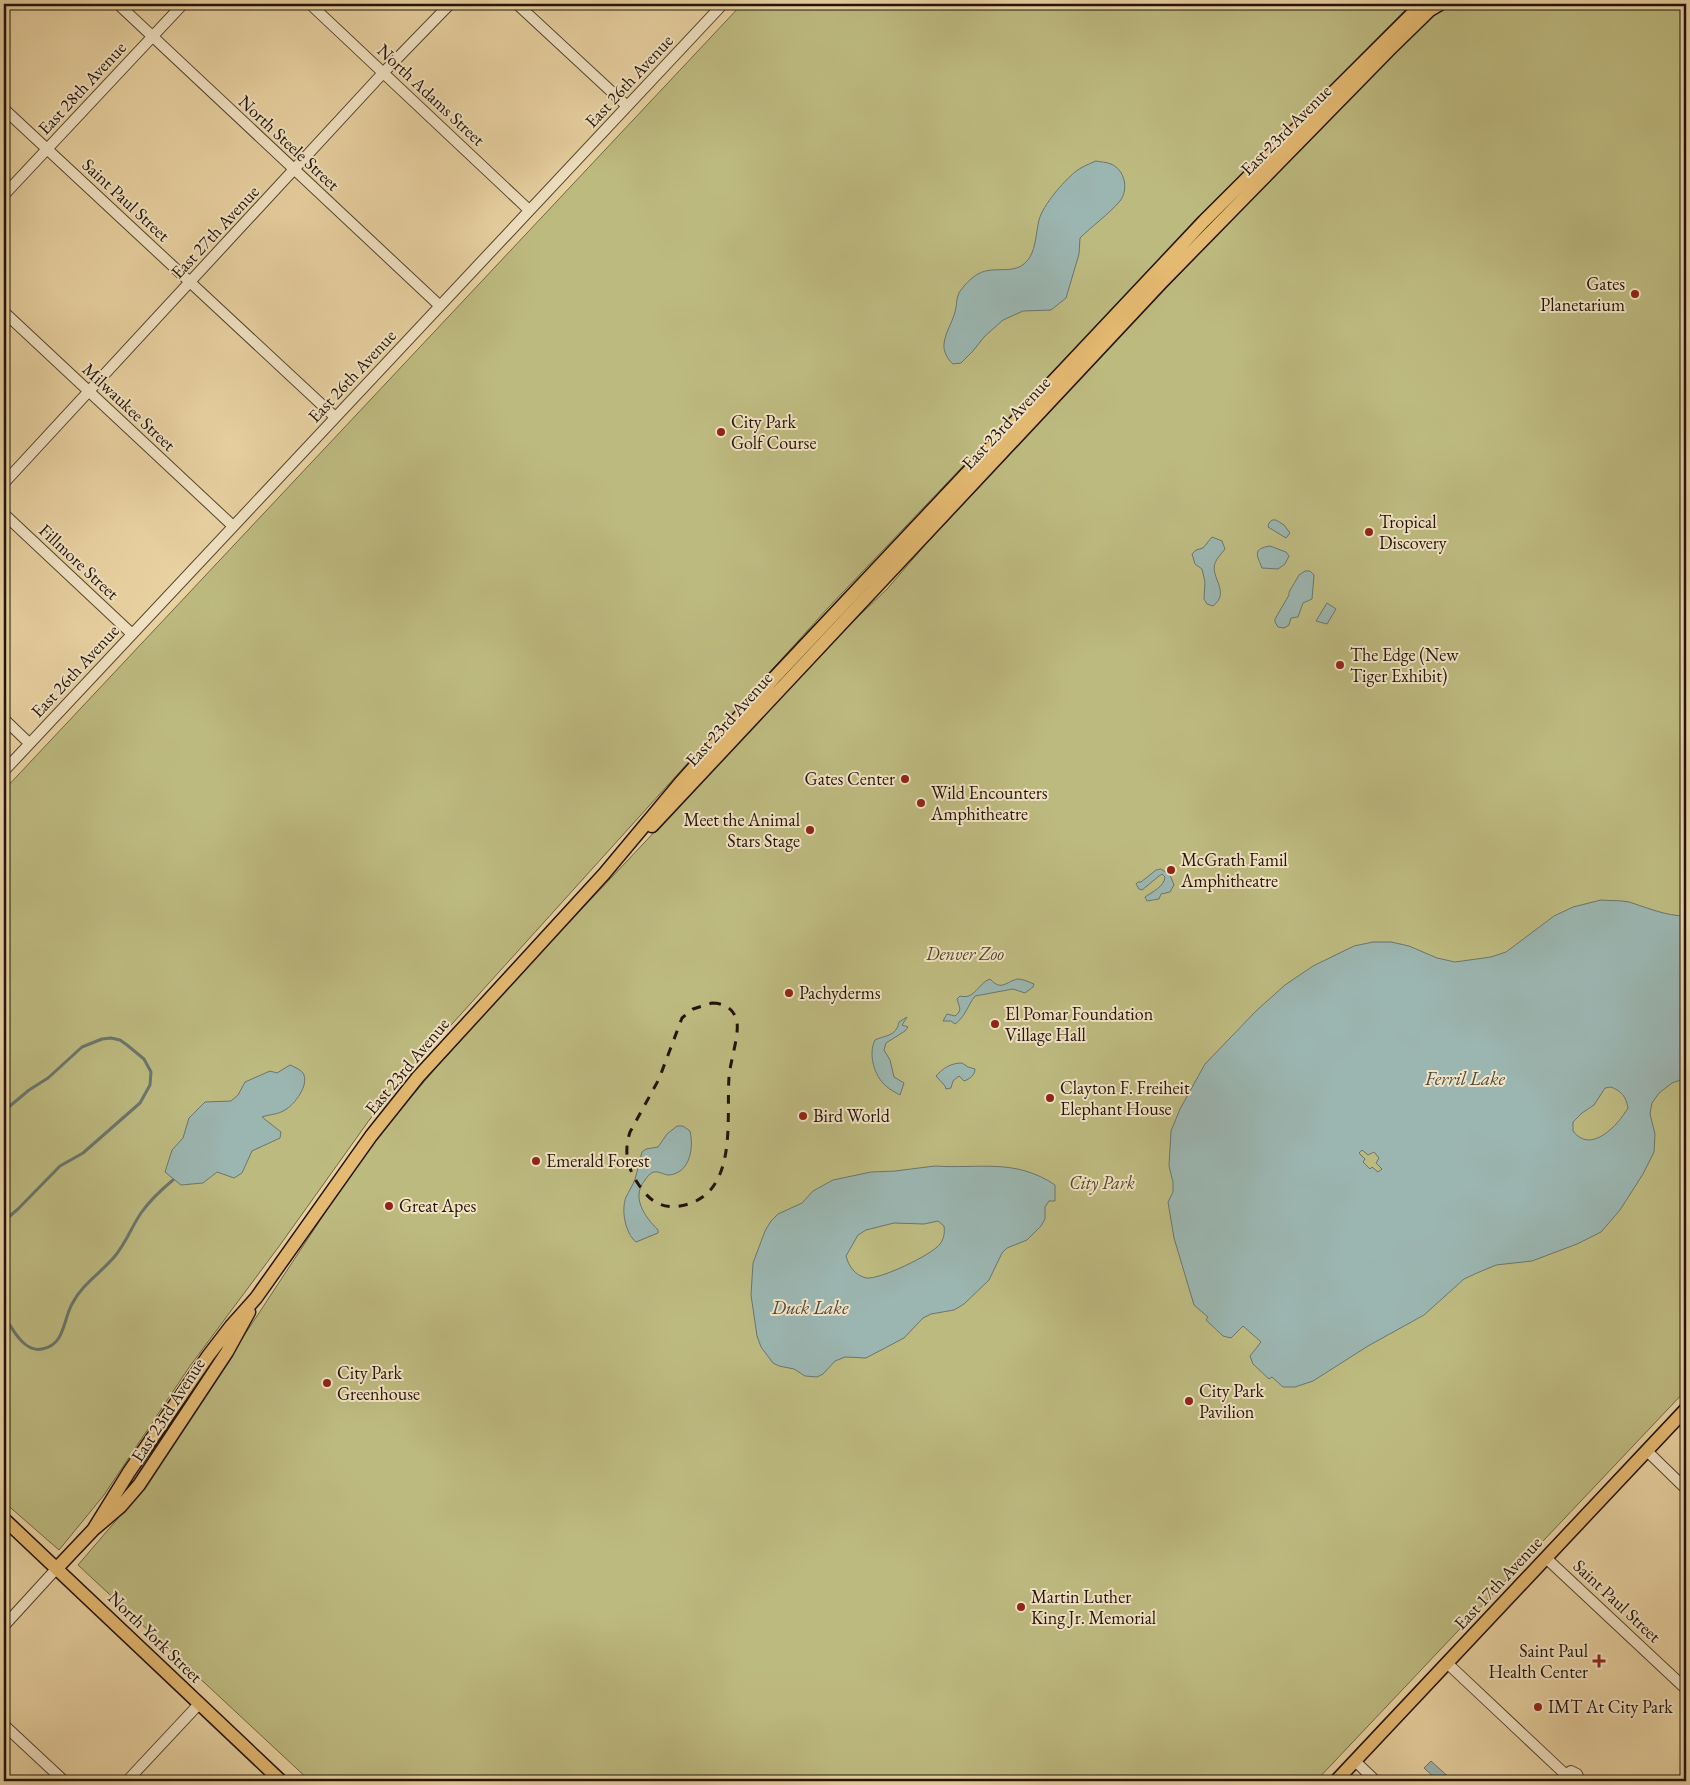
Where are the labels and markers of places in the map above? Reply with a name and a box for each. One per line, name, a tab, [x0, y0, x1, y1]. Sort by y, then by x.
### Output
place label: Gates Planetarium	[1540, 272, 1625, 316]
marker: Gates Planetarium	[1629, 288, 1641, 300]
place label: City Park Golf Course	[731, 410, 816, 454]
marker: City Park Golf Course	[715, 426, 727, 438]
place label: Tropical Discovery	[1379, 510, 1447, 554]
marker: Tropical Discovery	[1363, 526, 1375, 538]
place label: The Edge (New Tiger Exhibit)	[1350, 643, 1459, 687]
marker: The Edge (New Tiger Exhibit)	[1334, 659, 1346, 671]
place label: Gates Center	[805, 767, 895, 790]
marker: Gates Center	[899, 773, 911, 785]
place label: Wild Encounters Amphitheatre	[930, 781, 1048, 825]
marker: Wild Encounters Amphitheatre	[915, 797, 927, 809]
place label: Meet the Animal Stars Stage	[684, 808, 800, 852]
marker: Meet the Animal Stars Stage	[804, 824, 816, 836]
place label: McGrath Famil Amphitheatre	[1180, 848, 1288, 892]
marker: McGrath Famil Amphitheatre	[1165, 864, 1177, 876]
place label: Pachyderms	[799, 981, 881, 1004]
marker: Pachyderms	[783, 987, 795, 999]
place label: El Pomar Foundation Village Hall	[1005, 1002, 1154, 1046]
marker: El Pomar Foundation Village Hall	[989, 1018, 1001, 1030]
place label: Clayton F. Freiheit Elephant House	[1060, 1076, 1190, 1120]
marker: Clayton F. Freiheit Elephant House	[1044, 1092, 1056, 1104]
place label: Bird World	[813, 1104, 891, 1127]
marker: Bird World	[797, 1110, 809, 1122]
place label: Emerald Forest	[546, 1149, 650, 1172]
marker: Emerald Forest	[530, 1155, 542, 1167]
place label: Great Apes	[399, 1194, 476, 1217]
marker: Great Apes	[383, 1200, 395, 1212]
place label: City Park Greenhouse	[337, 1361, 420, 1405]
marker: City Park Greenhouse	[321, 1377, 333, 1389]
place label: City Park Pavilion	[1199, 1379, 1265, 1423]
marker: City Park Pavilion	[1183, 1395, 1195, 1407]
place label: Martin Luther King Jr. Memorial	[1031, 1585, 1156, 1629]
marker: Martin Luther King Jr. Memorial	[1015, 1601, 1027, 1613]
place label: Saint Paul Health Center	[1488, 1639, 1588, 1683]
marker: Saint Paul Health Center	[1592, 1654, 1606, 1668]
place label: IMT At City Park	[1548, 1695, 1673, 1718]
marker: IMT At City Park	[1532, 1701, 1544, 1713]

